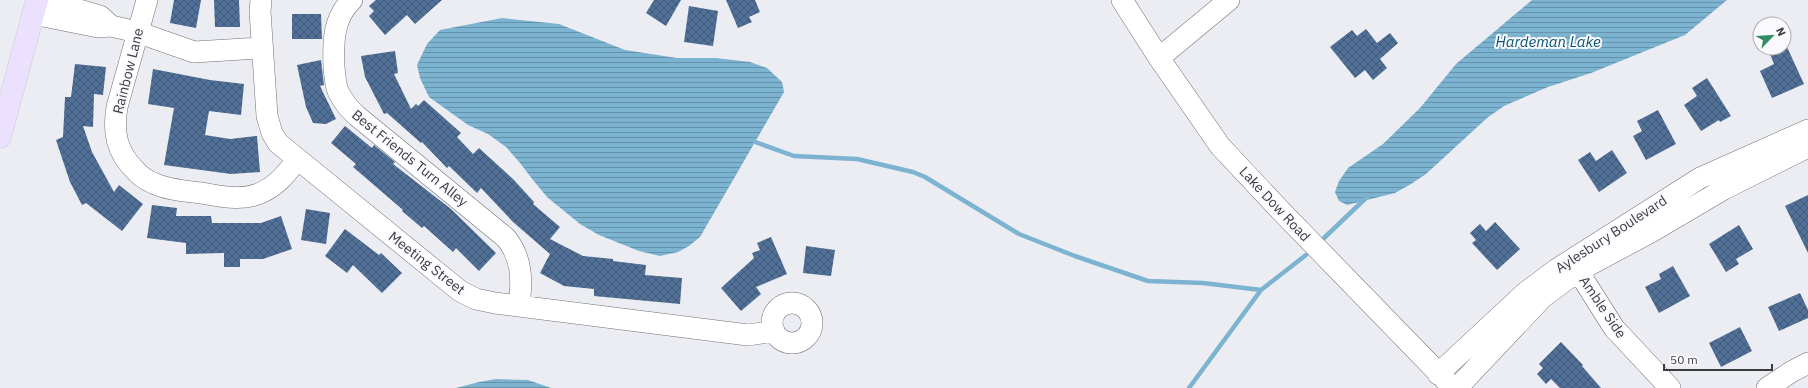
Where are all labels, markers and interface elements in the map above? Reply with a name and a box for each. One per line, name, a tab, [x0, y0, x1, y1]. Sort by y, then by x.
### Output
north arrow	[1752, 16, 1792, 56]
text: N	[1773, 25, 1789, 38]
street label: Rainbow Lane	[109, 26, 147, 116]
water label: Hardeman Lake	[1495, 32, 1601, 51]
street label: Best Friends Turn Alley	[348, 106, 472, 211]
street label: Lake Dow Road	[1236, 163, 1314, 245]
street label: Aylesbury Boulevard	[1552, 191, 1670, 277]
street label: Meeting Street	[385, 228, 469, 299]
street label: Amble Side	[1576, 272, 1631, 342]
scale bar	[1664, 346, 1772, 372]
text: 50 m	[1670, 352, 1698, 367]

